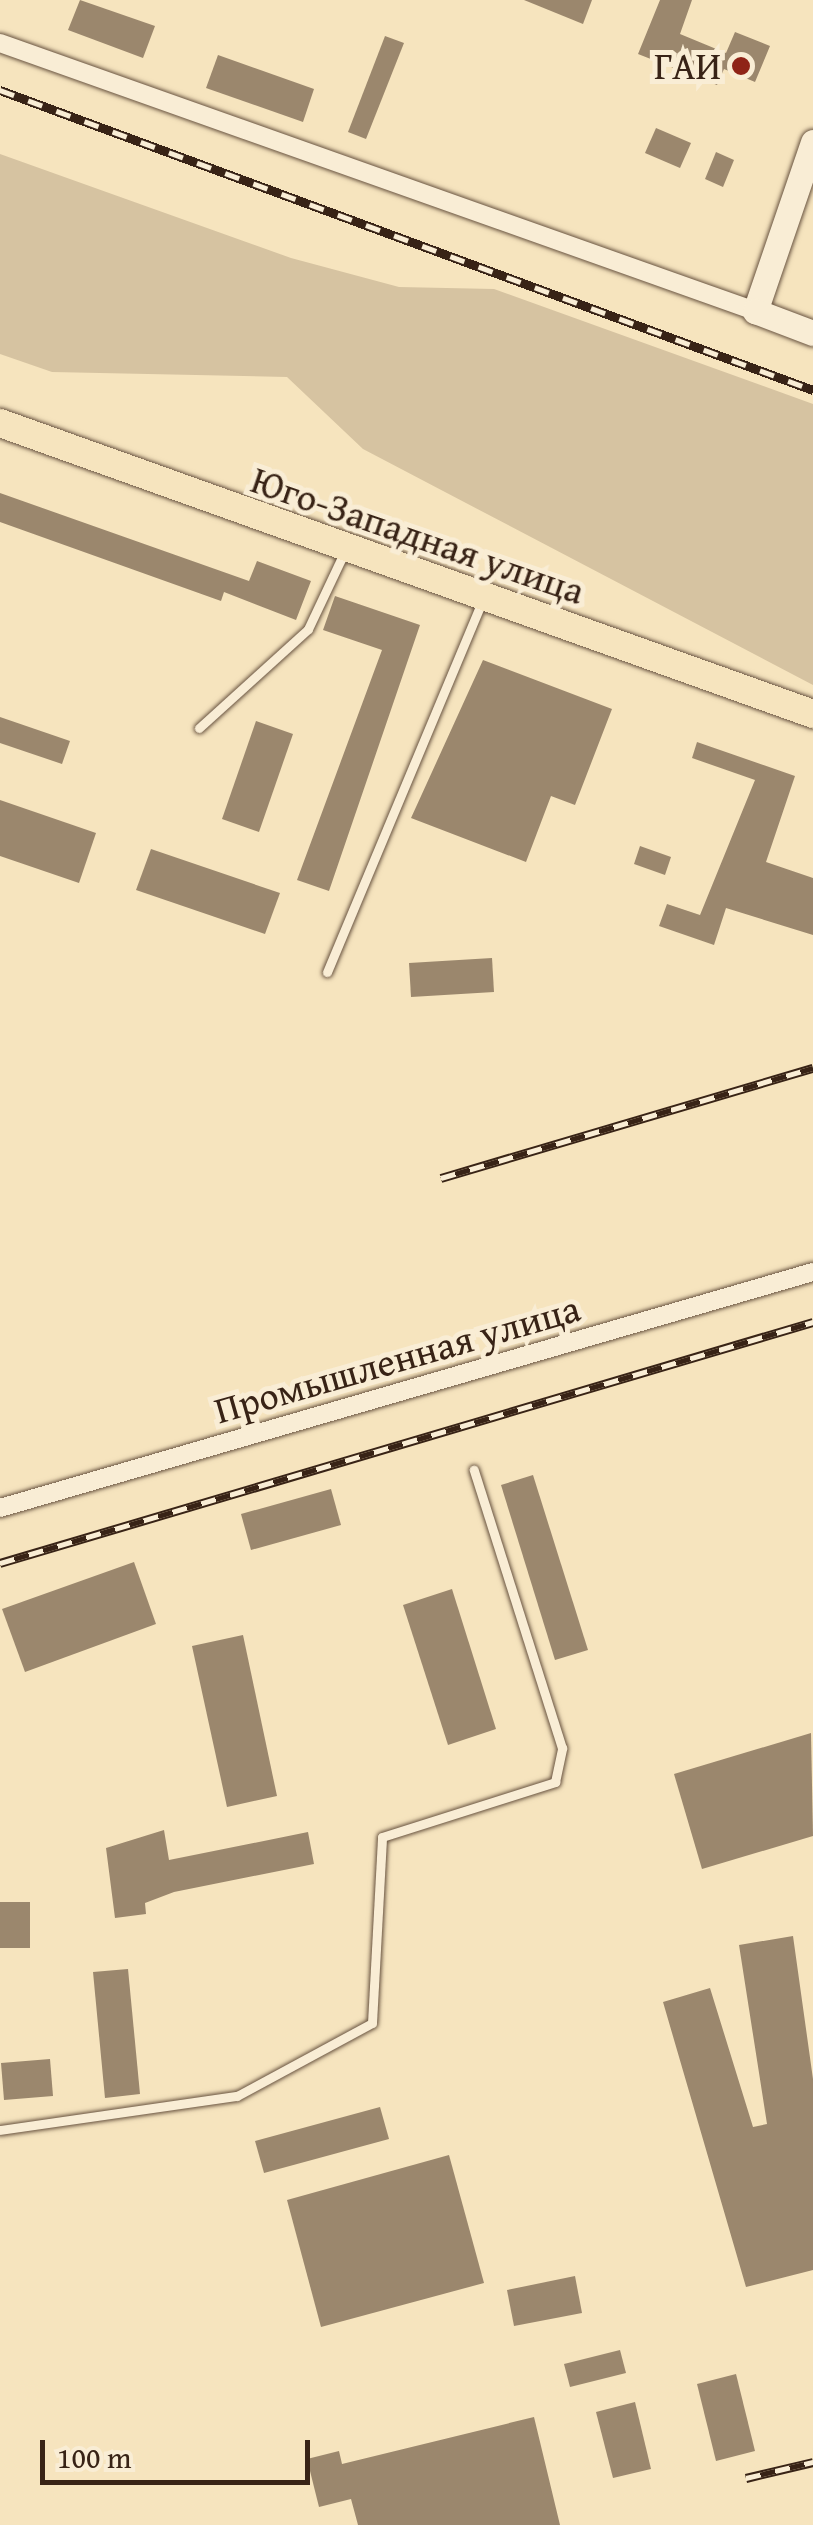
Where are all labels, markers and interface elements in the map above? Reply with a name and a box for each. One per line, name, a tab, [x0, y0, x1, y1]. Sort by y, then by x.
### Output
place label: ГАИ	[654, 43, 721, 89]
marker: ГАИ	[730, 55, 752, 77]
street label: Юго-Западная улица	[245, 457, 591, 613]
street label: Промышленная улица	[209, 1285, 585, 1433]
scale bar	[45, 2420, 315, 2482]
text: 100 m	[57, 2435, 131, 2479]

